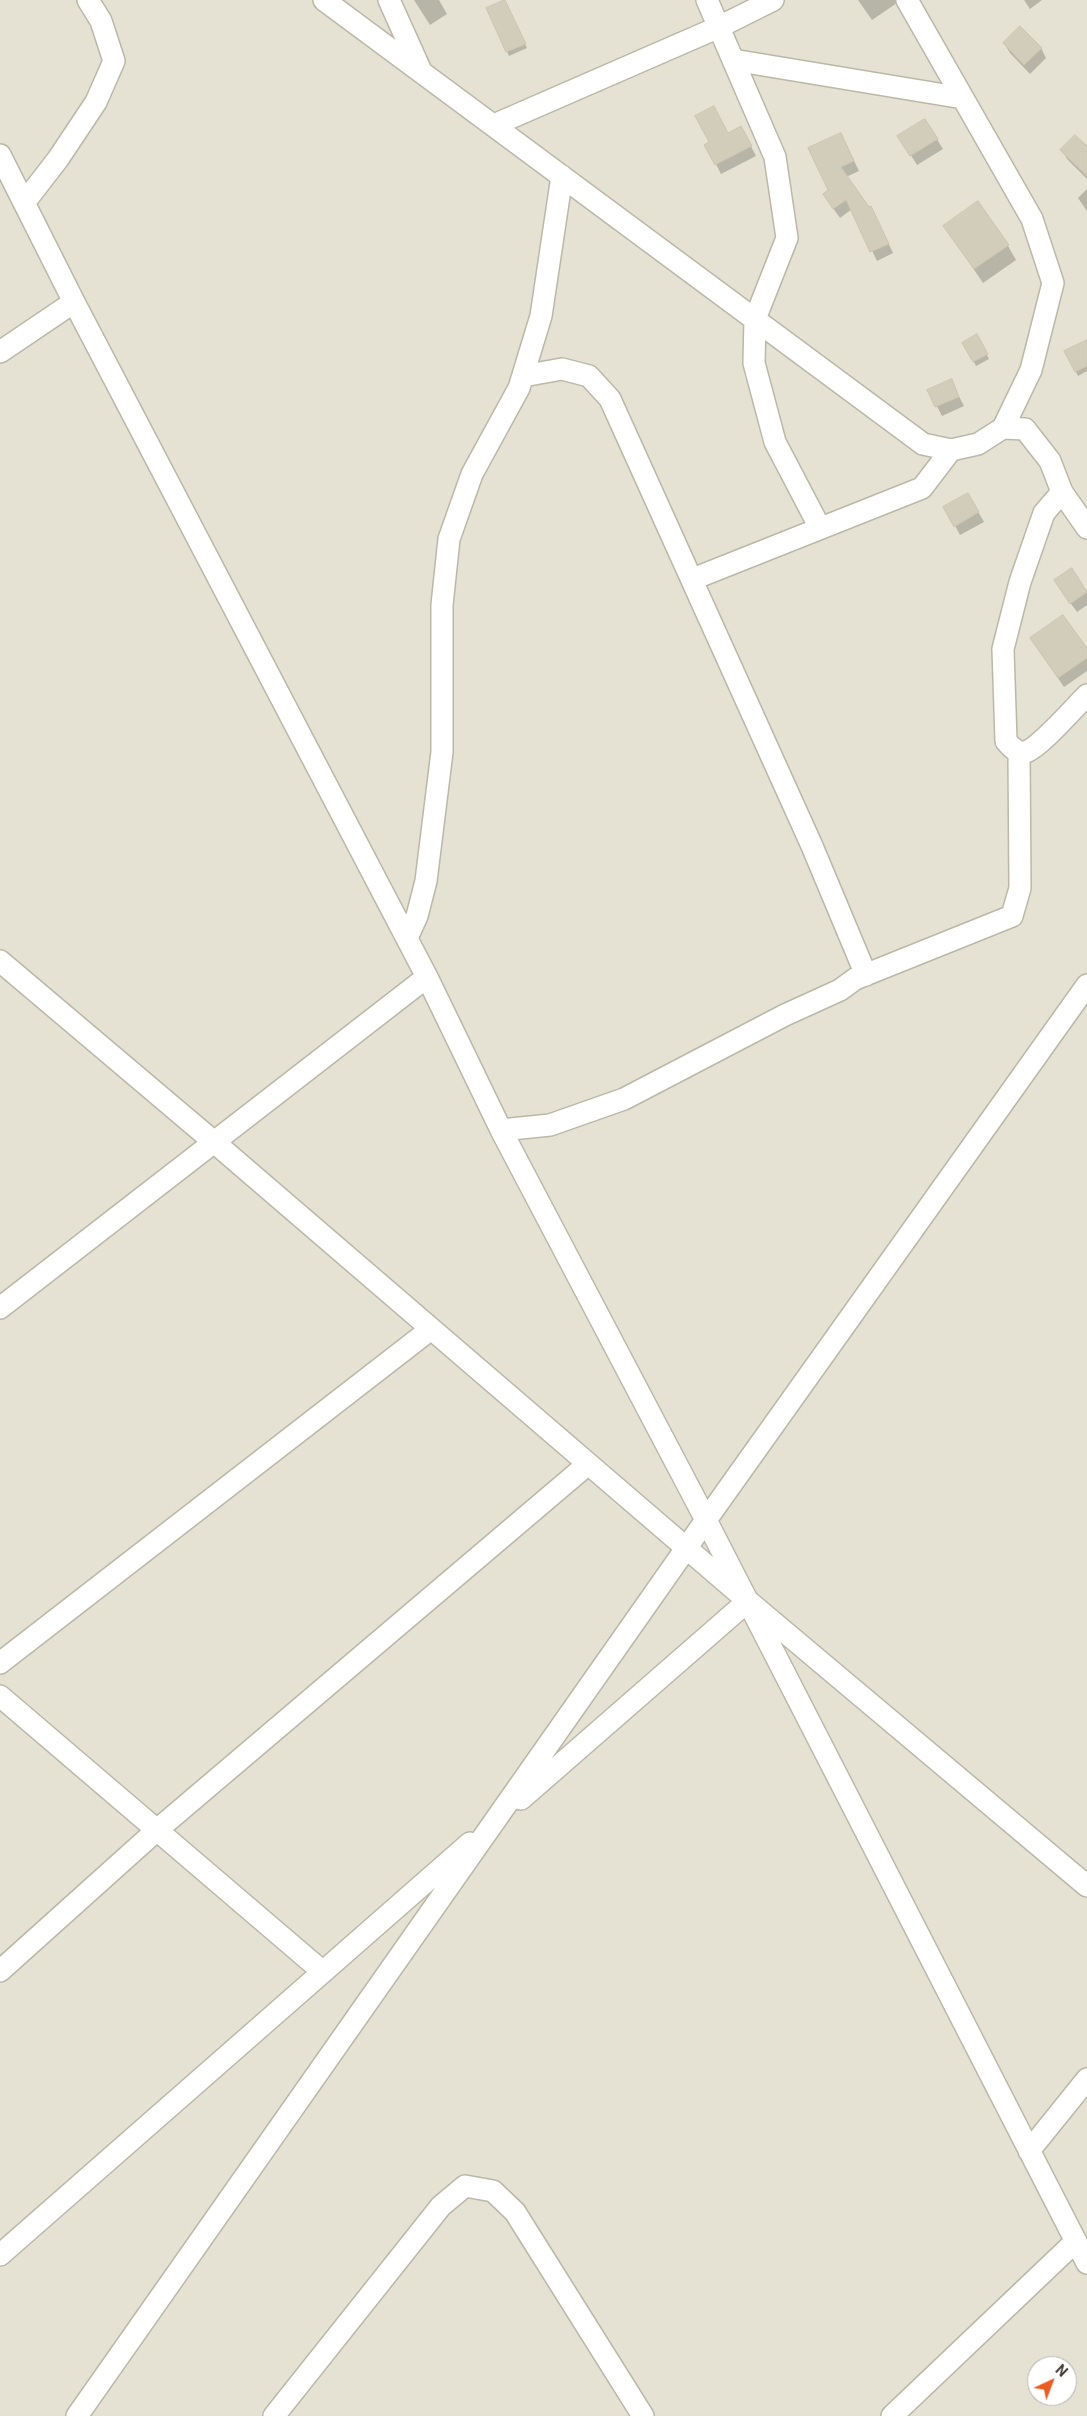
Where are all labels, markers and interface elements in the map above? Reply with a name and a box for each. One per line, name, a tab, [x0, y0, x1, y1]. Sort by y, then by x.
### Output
north arrow	[1027, 2356, 1077, 2406]
text: N	[1052, 2362, 1071, 2380]

